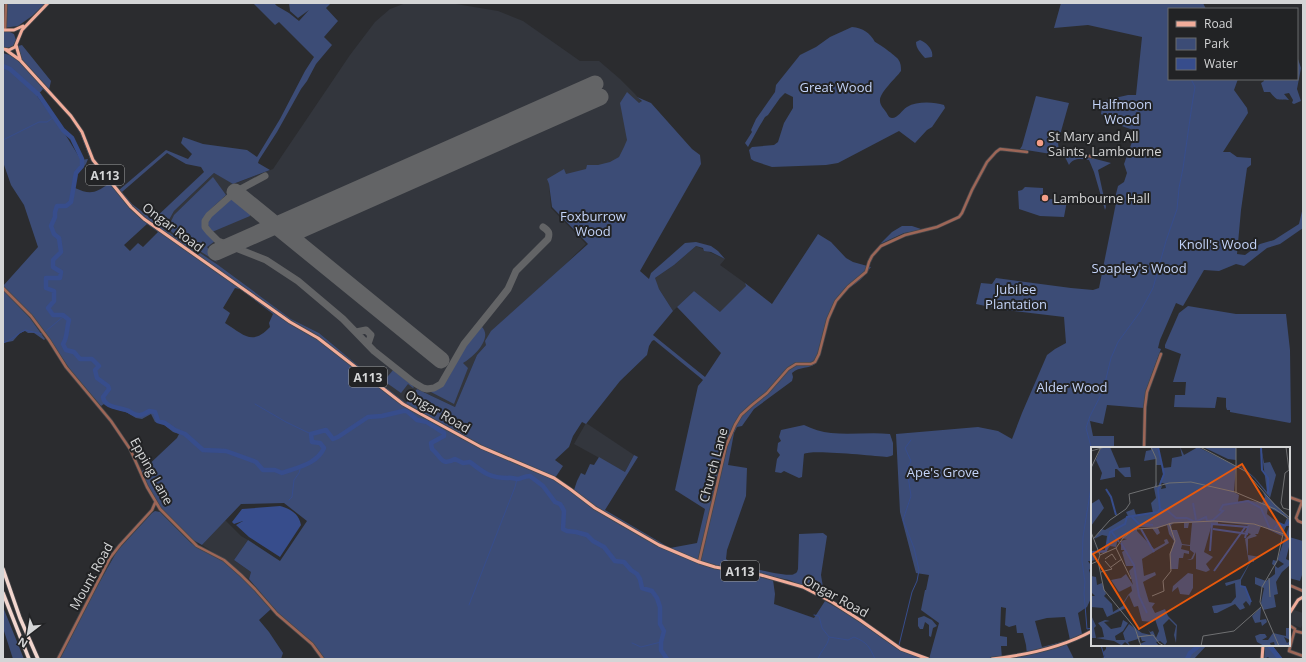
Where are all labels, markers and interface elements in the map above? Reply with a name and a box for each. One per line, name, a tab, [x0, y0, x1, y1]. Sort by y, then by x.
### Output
legend	[1168, 8, 1298, 80]
text: Road	[1204, 15, 1233, 32]
text: Park	[1204, 35, 1230, 52]
text: Water	[1204, 55, 1238, 72]
park label: Great Wood	[800, 78, 872, 96]
park label: Halfmoon Wood	[1092, 95, 1152, 128]
place label: St Mary and All Saints, Lambourne	[1048, 127, 1162, 160]
marker: St Mary and All Saints, Lambourne	[1035, 138, 1045, 148]
road number: A113	[86, 165, 124, 185]
place label: Lambourne Hall	[1053, 189, 1150, 207]
marker: Lambourne Hall	[1040, 193, 1050, 203]
street label: Ongar Road	[139, 198, 207, 256]
park label: Foxburrow Wood	[560, 207, 626, 240]
park label: Knoll's Wood	[1179, 235, 1257, 253]
park label: Soapley's Wood	[1091, 259, 1187, 277]
park label: Jubilee Plantation	[985, 280, 1047, 313]
road number: A113	[349, 367, 387, 387]
park label: Alder Wood	[1036, 378, 1108, 396]
street label: Ongar Road	[402, 385, 474, 437]
street label: Church Lane	[694, 426, 732, 504]
street label: Epping Lane	[126, 434, 178, 508]
inset map	[1091, 447, 1290, 646]
park label: Ape's Grove	[907, 463, 979, 481]
street label: Mount Road	[65, 539, 117, 613]
road number: A113	[721, 561, 759, 581]
street label: Ongar Road	[800, 571, 872, 621]
north arrow	[8, 614, 48, 654]
text: N	[15, 634, 30, 652]

